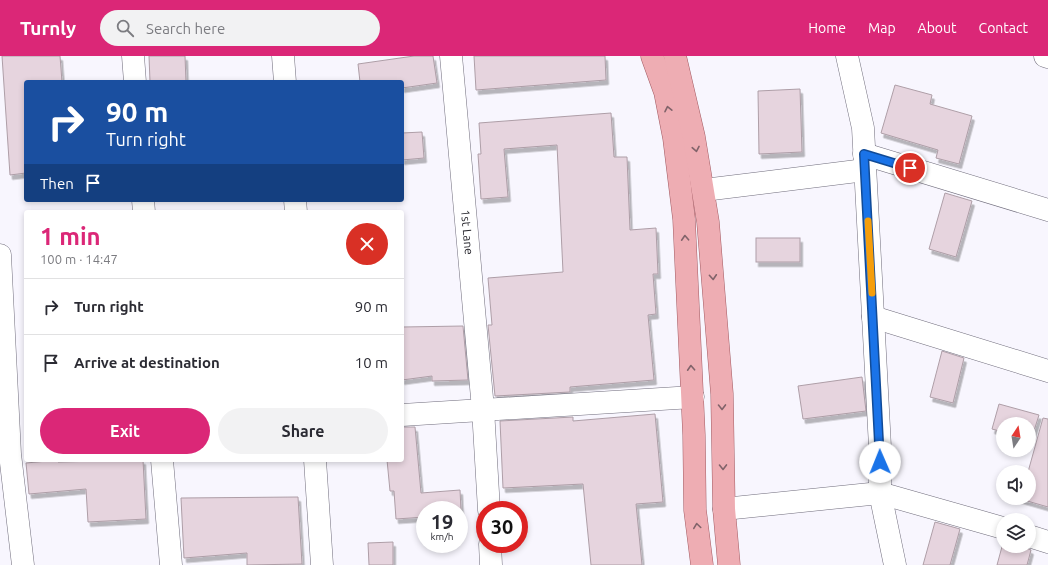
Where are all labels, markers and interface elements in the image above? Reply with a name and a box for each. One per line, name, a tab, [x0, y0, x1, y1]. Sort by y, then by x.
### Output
search box	[100, 10, 380, 46]
text: Turnly	[20, 17, 76, 39]
icon: search	[114, 17, 136, 39]
text: Search here	[146, 20, 225, 37]
text: Home	[808, 20, 846, 36]
text: Map	[868, 20, 896, 36]
text: About	[918, 20, 957, 36]
text: Contact	[979, 20, 1028, 36]
icon: right	[40, 96, 92, 148]
text: 90 m	[106, 96, 168, 127]
one-way arrow	[665, 106, 673, 112]
text: Turn right	[106, 129, 186, 149]
one-way arrow	[692, 145, 700, 152]
pin	[893, 151, 927, 185]
icon: arrive	[899, 157, 921, 179]
icon: arrive	[82, 172, 104, 194]
text: Then	[40, 175, 74, 192]
street label: 1st Lane	[459, 209, 476, 255]
text: 1 min	[40, 223, 101, 250]
button: close	[346, 223, 388, 265]
one-way arrow	[680, 235, 689, 241]
text: 100 m · 14:47	[40, 252, 118, 266]
one-way arrow	[708, 274, 717, 280]
icon: right	[40, 296, 62, 318]
text: Turn right	[74, 298, 144, 315]
text: 90 m	[355, 298, 388, 315]
icon: arrive	[40, 352, 62, 374]
text: Arrive at destination	[74, 354, 220, 371]
text: 10 m	[355, 354, 388, 371]
one-way arrow	[687, 365, 696, 371]
one-way arrow	[718, 404, 726, 410]
button: Exit	[40, 408, 210, 454]
button: Share	[218, 408, 388, 454]
north arrow	[996, 417, 1036, 457]
map controls	[996, 417, 1036, 553]
position arrow	[859, 441, 901, 483]
one-way arrow	[719, 464, 727, 470]
button: sound	[996, 465, 1036, 505]
speed limit sign: 30	[476, 501, 528, 553]
text: 19	[431, 510, 453, 533]
button: layers	[996, 513, 1036, 553]
one-way arrow	[693, 523, 702, 529]
text: km/h	[430, 531, 454, 542]

